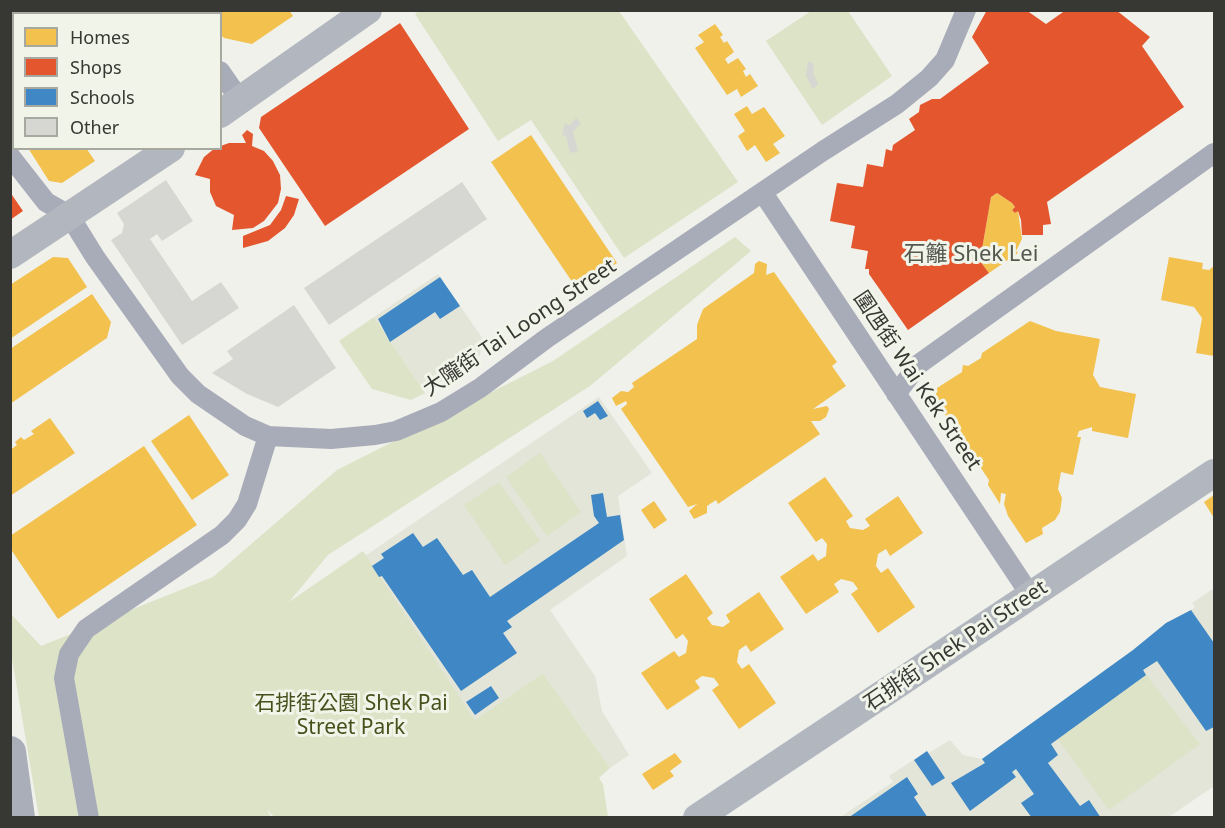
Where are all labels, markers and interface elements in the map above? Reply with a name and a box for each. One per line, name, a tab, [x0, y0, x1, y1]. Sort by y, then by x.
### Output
legend	[12, 12, 222, 150]
text: Homes	[70, 25, 130, 49]
text: Shops	[70, 55, 122, 79]
text: Schools	[70, 85, 135, 109]
text: Other	[70, 115, 119, 139]
district label: 石籬 Shek Lei	[904, 242, 1038, 268]
street label: 大隴街 Tai Loong Street	[419, 254, 621, 402]
street label: 圍乪街 Wai Kek Street	[848, 287, 986, 475]
street label: 石排街 Shek Pai Street	[860, 575, 1052, 717]
park label: 石排街公園 Shek Pai Street Park	[254, 691, 448, 741]

